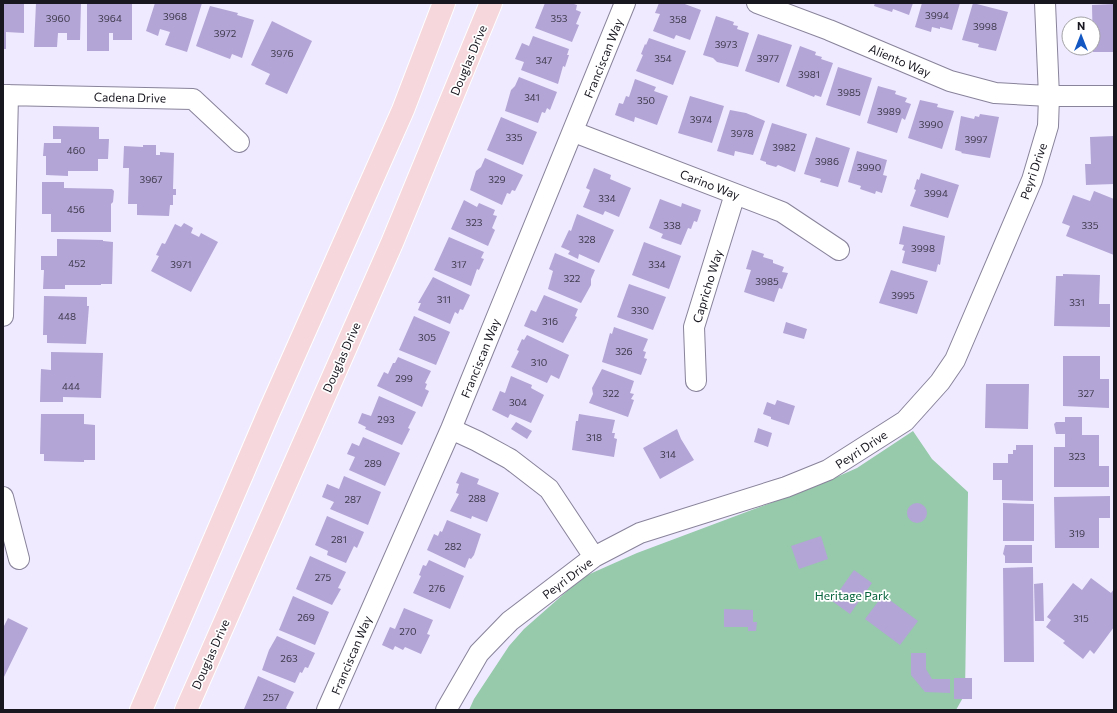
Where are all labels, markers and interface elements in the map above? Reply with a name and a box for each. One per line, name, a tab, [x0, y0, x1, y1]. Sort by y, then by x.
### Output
house number: 3994	[925, 9, 949, 21]
house number: 3968	[163, 10, 187, 22]
house number: 3960	[46, 12, 70, 24]
house number: 3964	[98, 12, 122, 24]
house number: 353	[550, 12, 568, 24]
house number: 358	[669, 13, 687, 25]
street label: Franciscan Way	[581, 16, 625, 100]
north arrow	[1061, 16, 1101, 56]
text: N	[1077, 19, 1085, 32]
house number: 3998	[973, 20, 997, 32]
street label: Douglas Drive	[447, 23, 489, 97]
house number: 3972	[214, 27, 237, 39]
house number: 3973	[715, 38, 738, 50]
street label: Aliento Way	[867, 41, 933, 79]
house number: 3976	[270, 47, 294, 59]
house number: 354	[654, 52, 672, 64]
house number: 3977	[757, 52, 779, 64]
house number: 347	[536, 54, 552, 66]
house number: 3981	[798, 68, 820, 80]
house number: 3985	[837, 86, 861, 98]
street label: Cadena Drive	[94, 89, 166, 105]
house number: 341	[524, 91, 540, 103]
house number: 350	[637, 94, 655, 106]
house number: 3989	[877, 105, 901, 117]
house number: 3974	[690, 113, 712, 125]
house number: 3990	[919, 118, 943, 130]
house number: 3978	[730, 127, 754, 139]
house number: 335	[505, 131, 523, 143]
house number: 3997	[964, 133, 988, 145]
house number: 3982	[772, 141, 796, 153]
street label: Peyri Drive	[1017, 141, 1049, 201]
house number: 460	[67, 144, 85, 156]
house number: 3986	[815, 155, 839, 167]
house number: 3990	[857, 161, 881, 173]
street label: Carino Way	[678, 166, 742, 202]
house number: 3967	[139, 173, 163, 185]
house number: 329	[488, 173, 506, 185]
house number: 3994	[924, 187, 948, 199]
house number: 334	[598, 192, 616, 204]
house number: 456	[67, 203, 85, 215]
house number: 323	[466, 216, 483, 228]
house number: 338	[663, 219, 681, 231]
house number: 335	[1081, 219, 1099, 231]
house number: 328	[578, 233, 596, 245]
house number: 3998	[911, 242, 935, 254]
street label: Capricho Way	[689, 248, 725, 324]
house number: 452	[68, 257, 86, 269]
house number: 3971	[170, 258, 192, 270]
house number: 317	[451, 258, 467, 270]
house number: 334	[648, 258, 666, 270]
house number: 322	[564, 272, 581, 284]
house number: 3985	[755, 275, 779, 287]
house number: 3995	[891, 289, 915, 301]
house number: 311	[437, 293, 451, 305]
house number: 331	[1069, 296, 1085, 308]
house number: 330	[631, 304, 649, 316]
house number: 448	[58, 310, 76, 322]
house number: 316	[542, 315, 558, 327]
street label: Franciscan Way	[458, 316, 502, 400]
street label: Douglas Drive	[319, 320, 363, 394]
house number: 305	[418, 331, 436, 343]
house number: 326	[615, 345, 633, 357]
house number: 310	[531, 356, 547, 368]
house number: 299	[395, 372, 413, 384]
house number: 444	[62, 380, 80, 392]
house number: 322	[603, 387, 620, 399]
house number: 327	[1078, 387, 1094, 399]
house number: 304	[509, 396, 527, 408]
house number: 293	[377, 413, 395, 425]
street label: Peyri Drive	[832, 427, 890, 471]
house number: 318	[586, 431, 602, 443]
house number: 314	[660, 448, 676, 460]
house number: 323	[1069, 450, 1086, 462]
house number: 289	[364, 457, 382, 469]
house number: 288	[468, 492, 486, 504]
house number: 287	[345, 493, 361, 505]
house number: 319	[1069, 527, 1085, 539]
house number: 281	[331, 533, 347, 545]
house number: 282	[444, 540, 462, 552]
street label: Peyri Drive	[539, 555, 595, 601]
house number: 275	[315, 571, 332, 583]
house number: 276	[429, 582, 445, 594]
park label: Heritage Park	[815, 588, 890, 602]
house number: 269	[297, 611, 315, 623]
house number: 315	[1073, 612, 1089, 624]
street label: Franciscan Way	[328, 613, 374, 697]
street label: Douglas Drive	[188, 617, 232, 691]
house number: 270	[399, 625, 417, 637]
house number: 263	[280, 652, 298, 664]
house number: 257	[263, 691, 279, 703]

